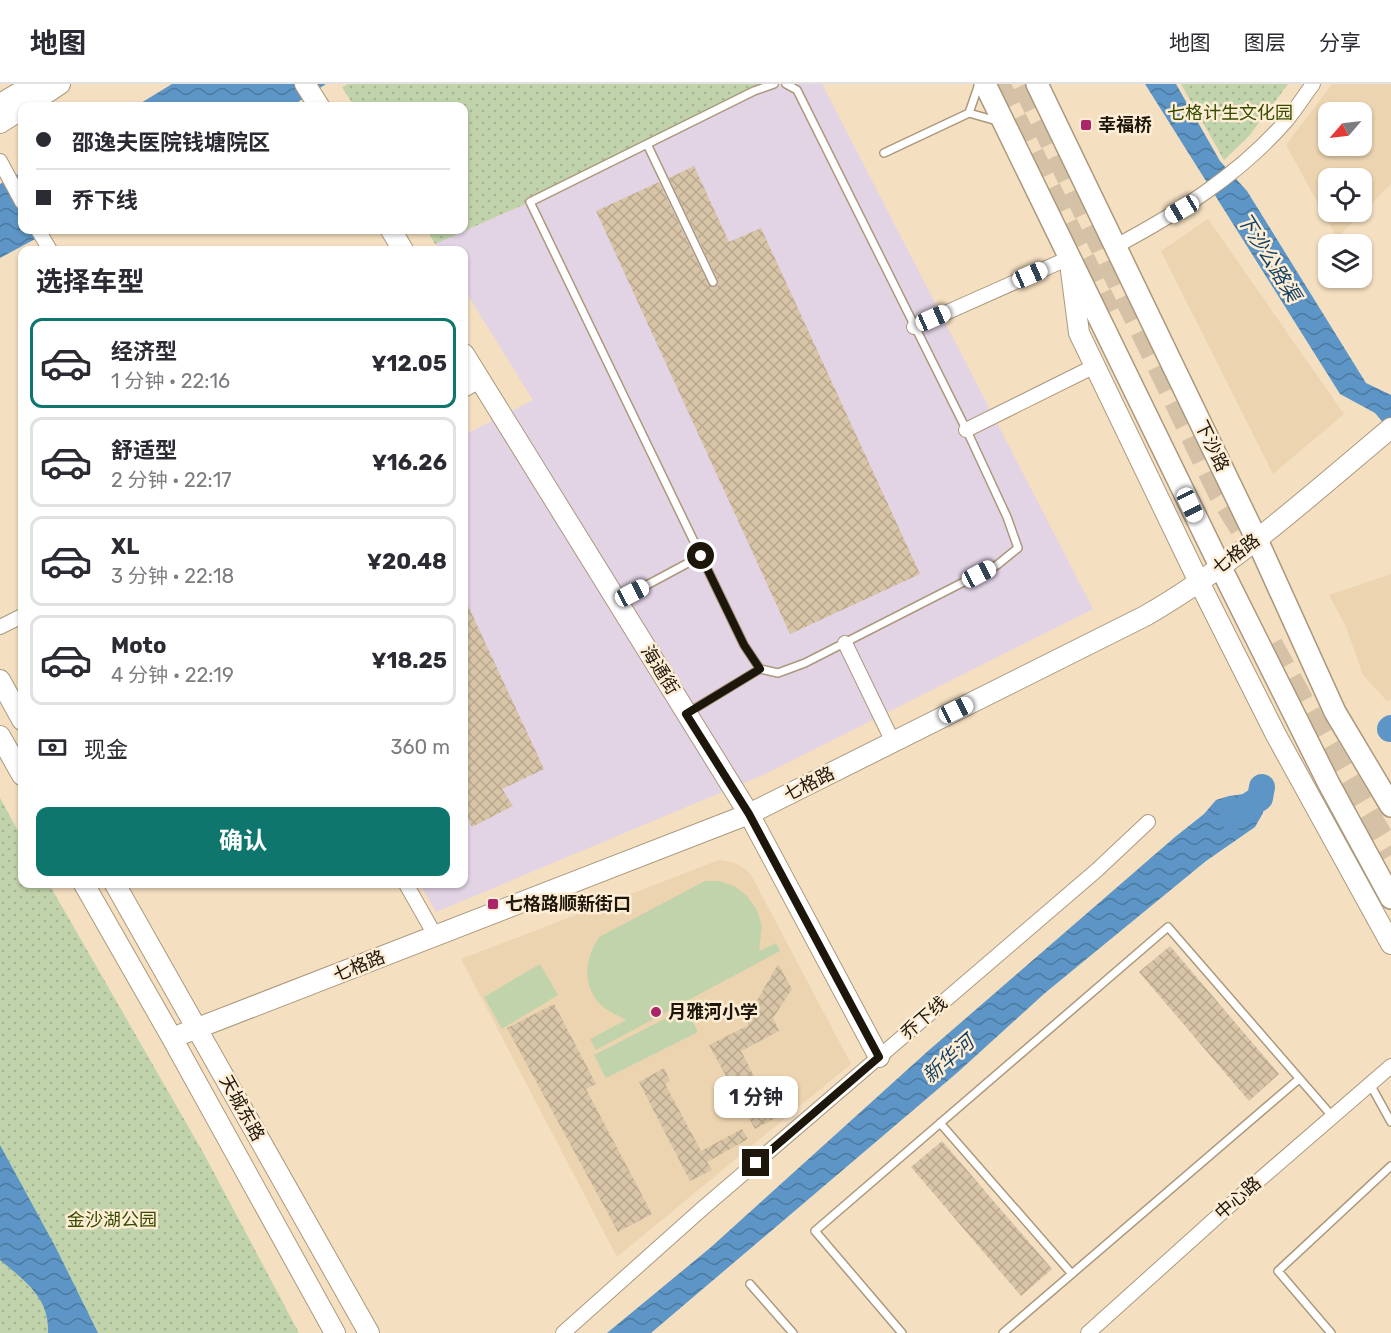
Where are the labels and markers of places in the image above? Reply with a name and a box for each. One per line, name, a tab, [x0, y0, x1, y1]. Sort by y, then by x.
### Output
place label: 幸福桥	[1098, 114, 1152, 136]
marker: 幸福桥	[1079, 118, 1093, 132]
place label: 七格路顺新街口	[505, 893, 631, 915]
marker: 七格路顺新街口	[486, 897, 500, 911]
place label: 月雅河小学	[668, 1001, 758, 1023]
marker: 月雅河小学	[649, 1005, 663, 1019]

